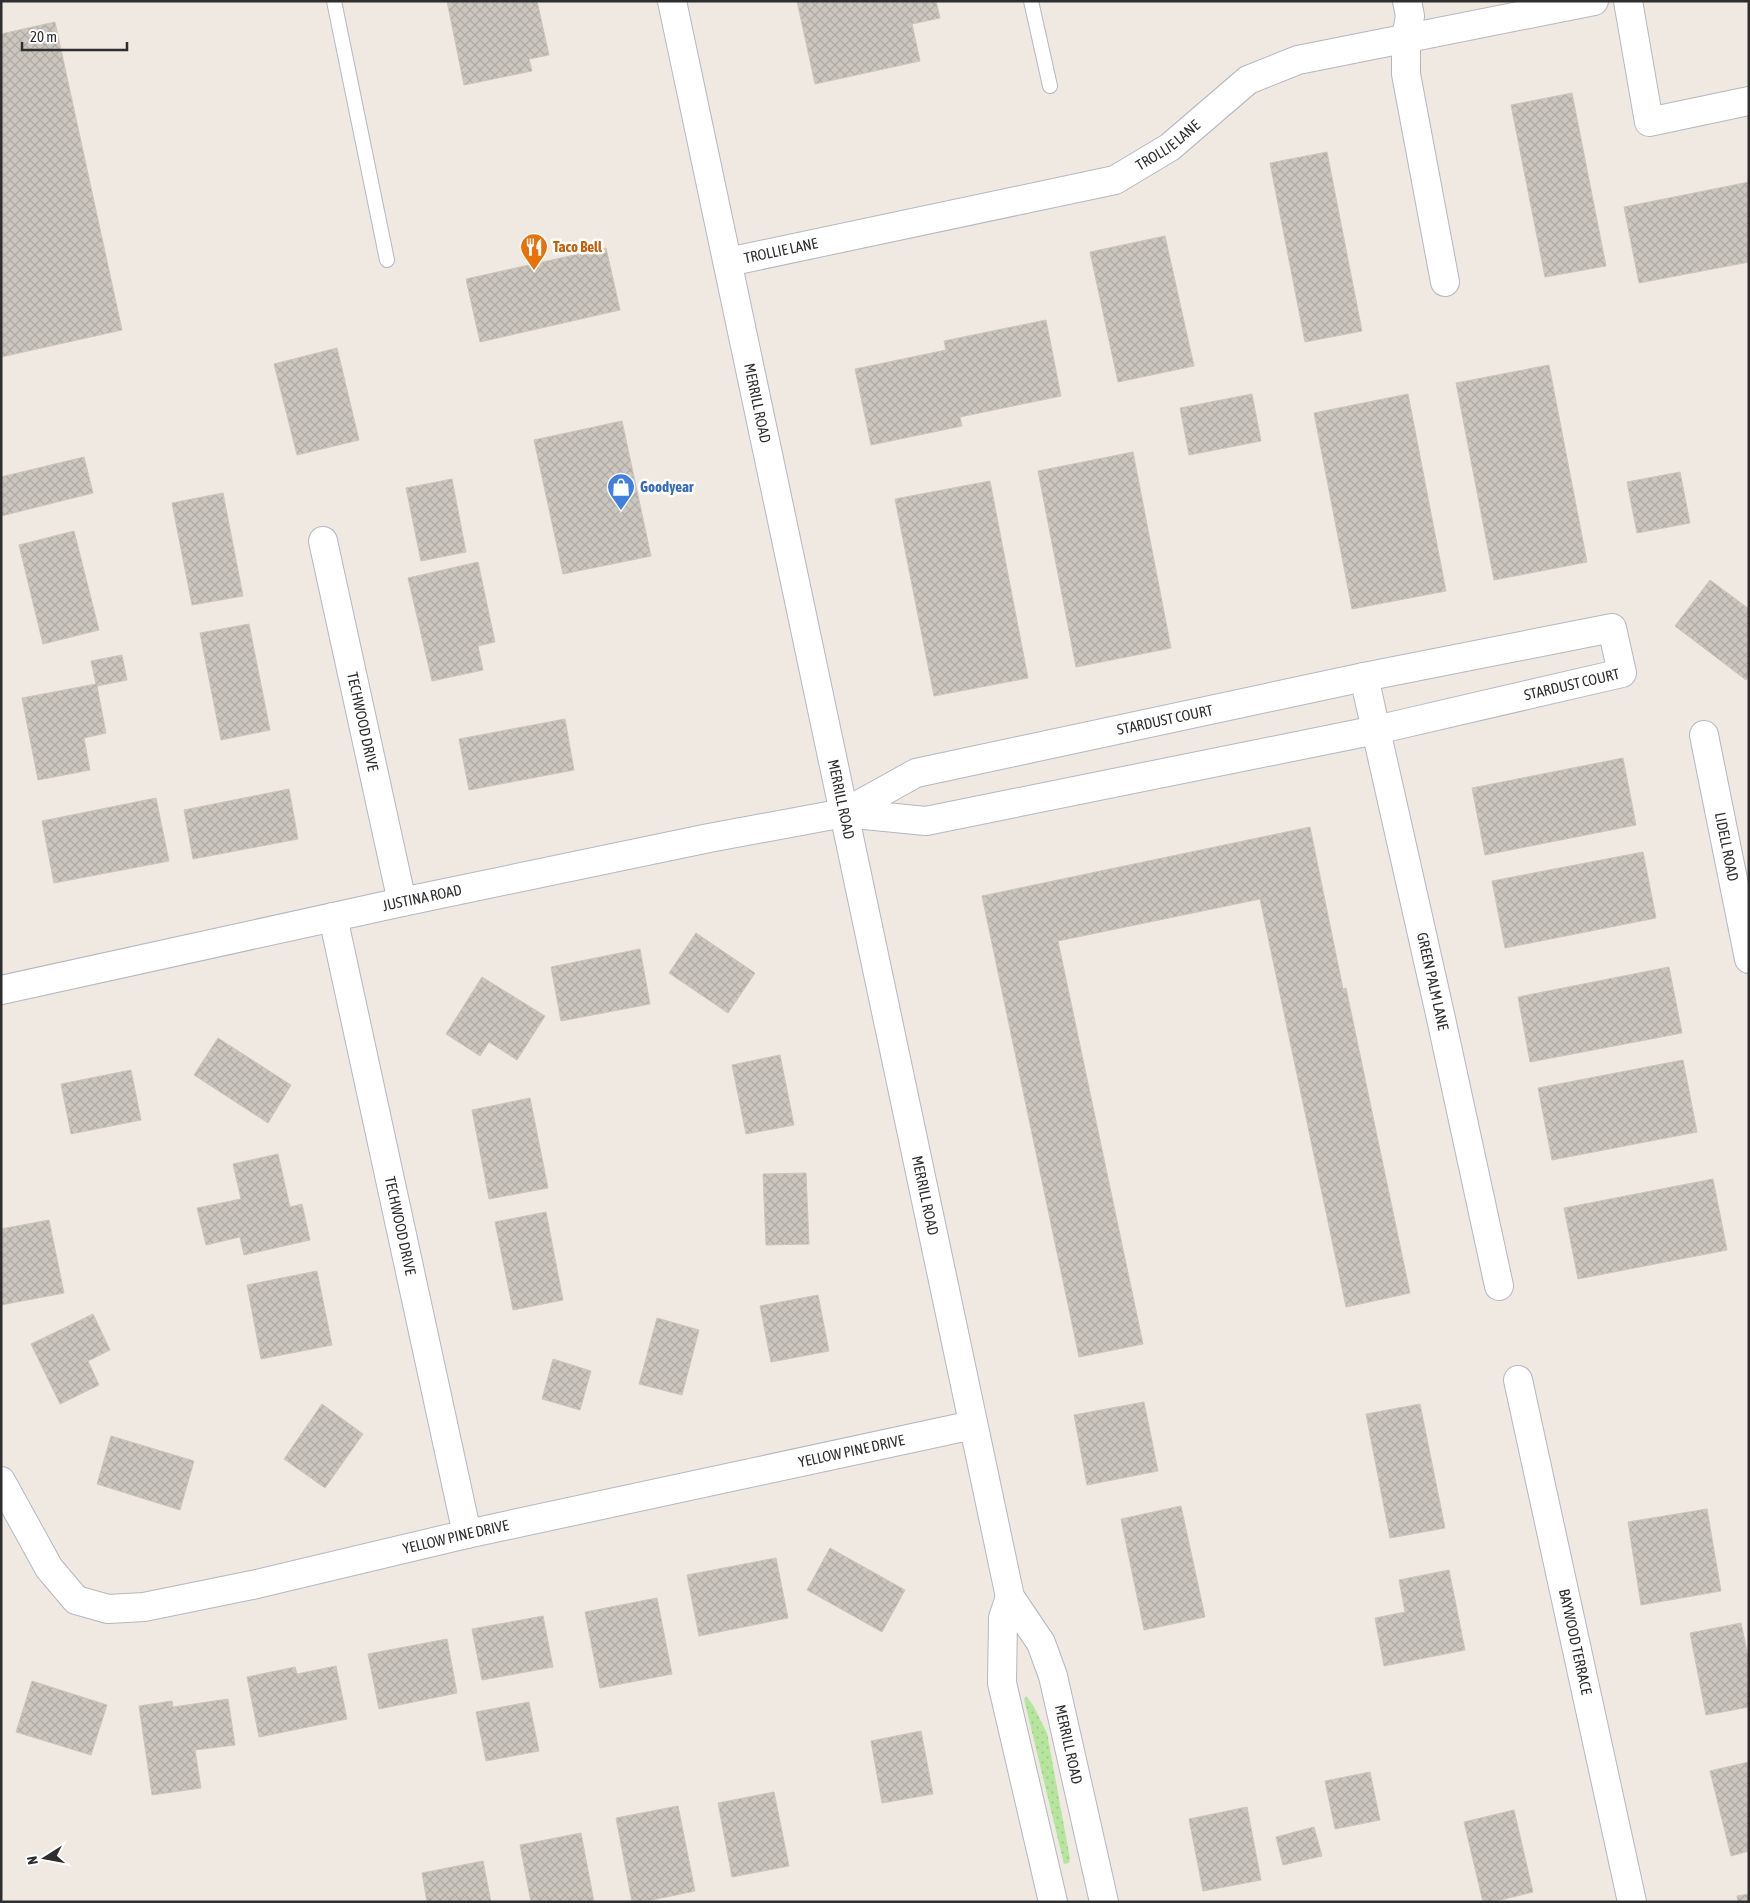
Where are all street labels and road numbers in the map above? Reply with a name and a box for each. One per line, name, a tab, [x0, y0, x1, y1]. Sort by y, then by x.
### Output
street label: TROLLIE LANE	[1133, 116, 1204, 174]
street label: TROLLIE LANE	[742, 234, 820, 266]
street label: MERRILL ROAD	[741, 362, 774, 444]
street label: STARDUST COURT	[1522, 665, 1622, 703]
street label: TECHWOOD DRIVE	[344, 671, 382, 773]
street label: STARDUST COURT	[1115, 701, 1215, 738]
street label: MERRILL ROAD	[825, 758, 858, 841]
street label: LIDELL ROAD	[1712, 811, 1742, 883]
street label: JUSTINA ROAD	[381, 881, 463, 914]
street label: GREEN PALM LANE	[1414, 931, 1452, 1032]
street label: MERRILL ROAD	[909, 1154, 942, 1237]
street label: TECHWOOD DRIVE	[382, 1175, 420, 1277]
street label: YELLOW PINE DRIVE	[797, 1431, 907, 1470]
street label: YELLOW PINE DRIVE	[401, 1516, 511, 1557]
street label: BAYWOOD TERRACE	[1556, 1587, 1596, 1697]
street label: MERRILL ROAD	[1052, 1703, 1086, 1786]

